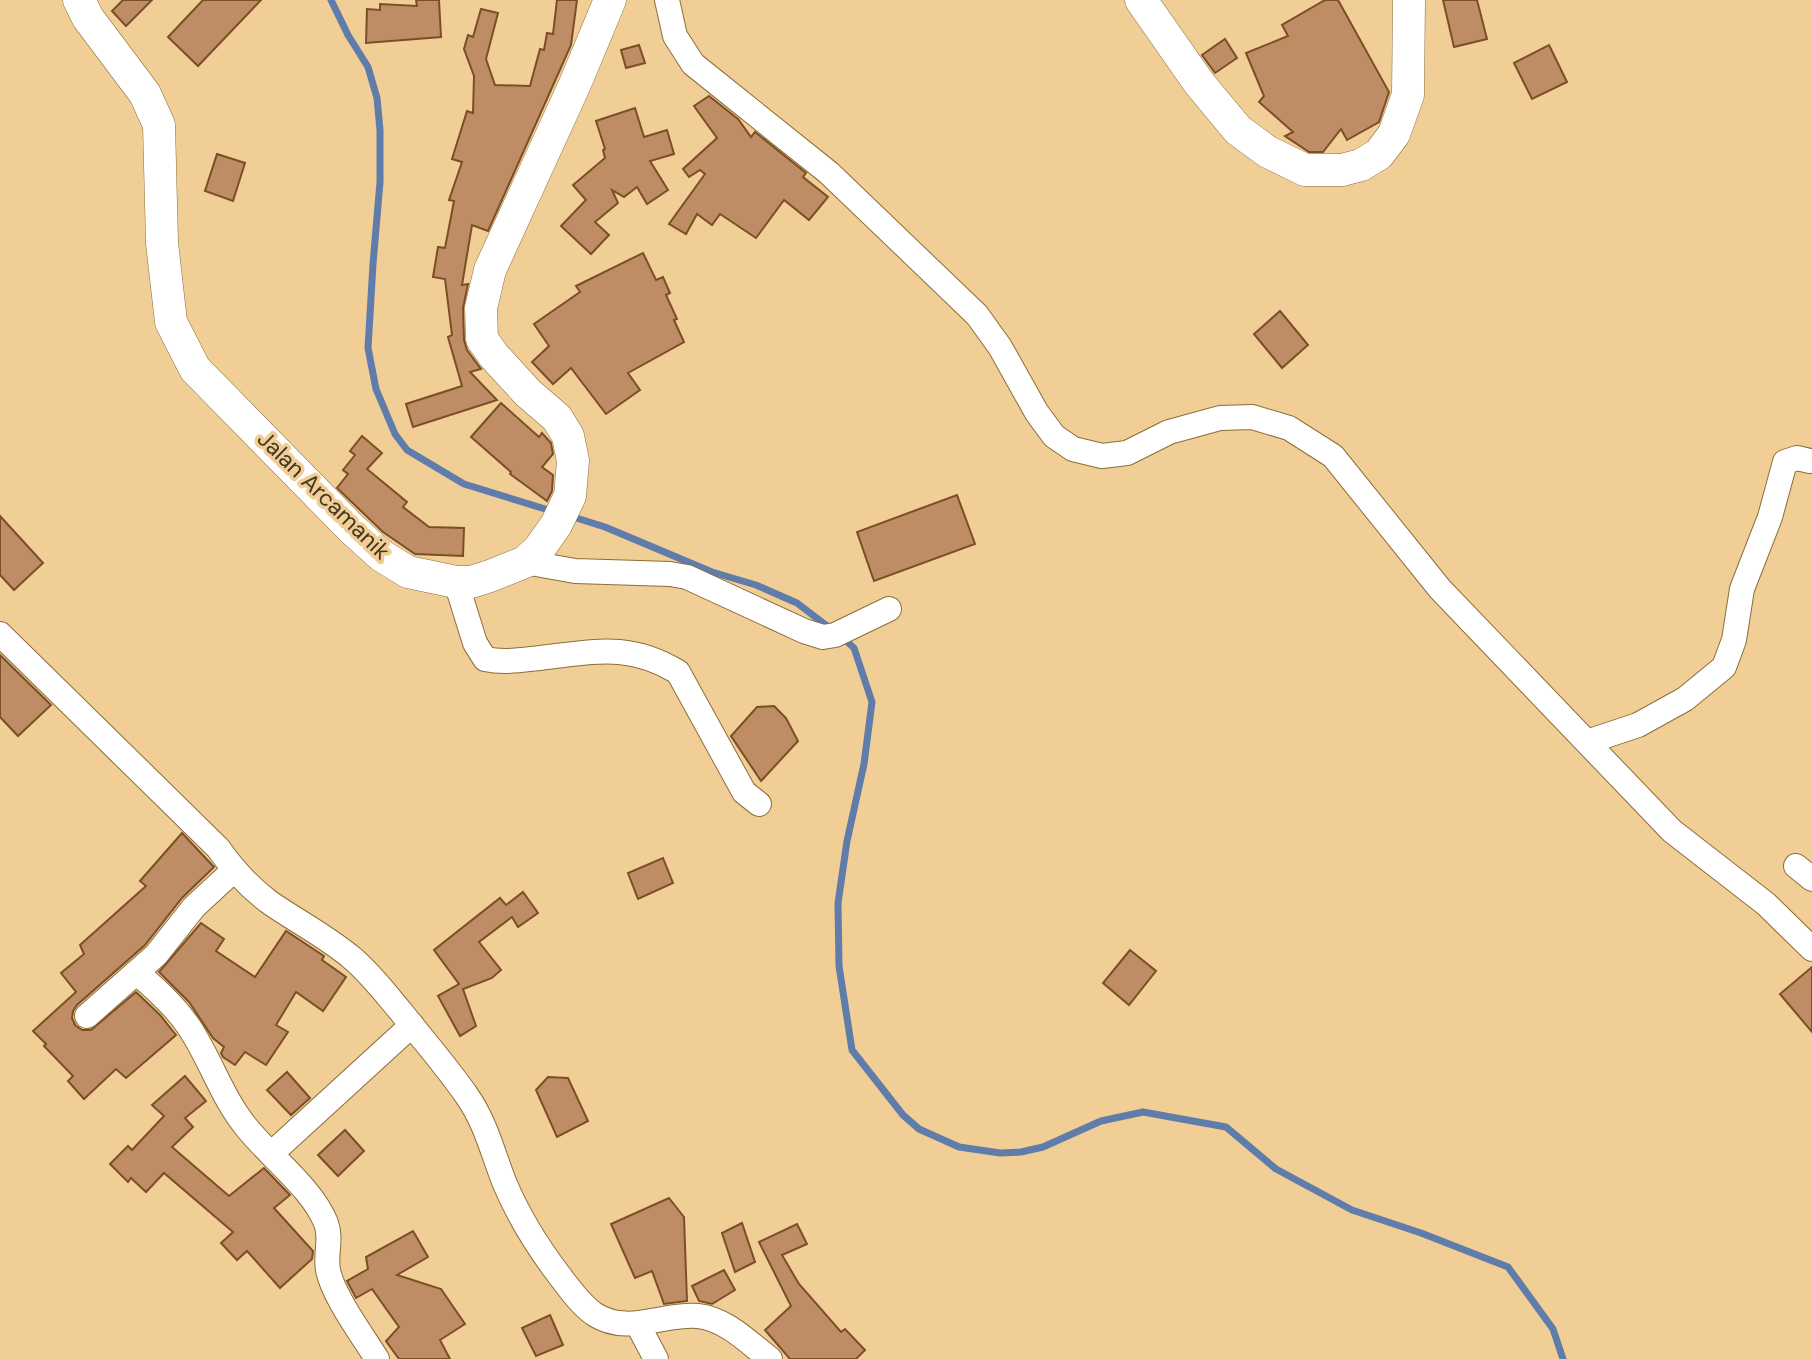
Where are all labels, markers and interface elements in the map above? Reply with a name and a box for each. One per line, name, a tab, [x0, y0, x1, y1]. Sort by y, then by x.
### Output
street label: Jalan Arcamanik	[251, 424, 397, 566]

